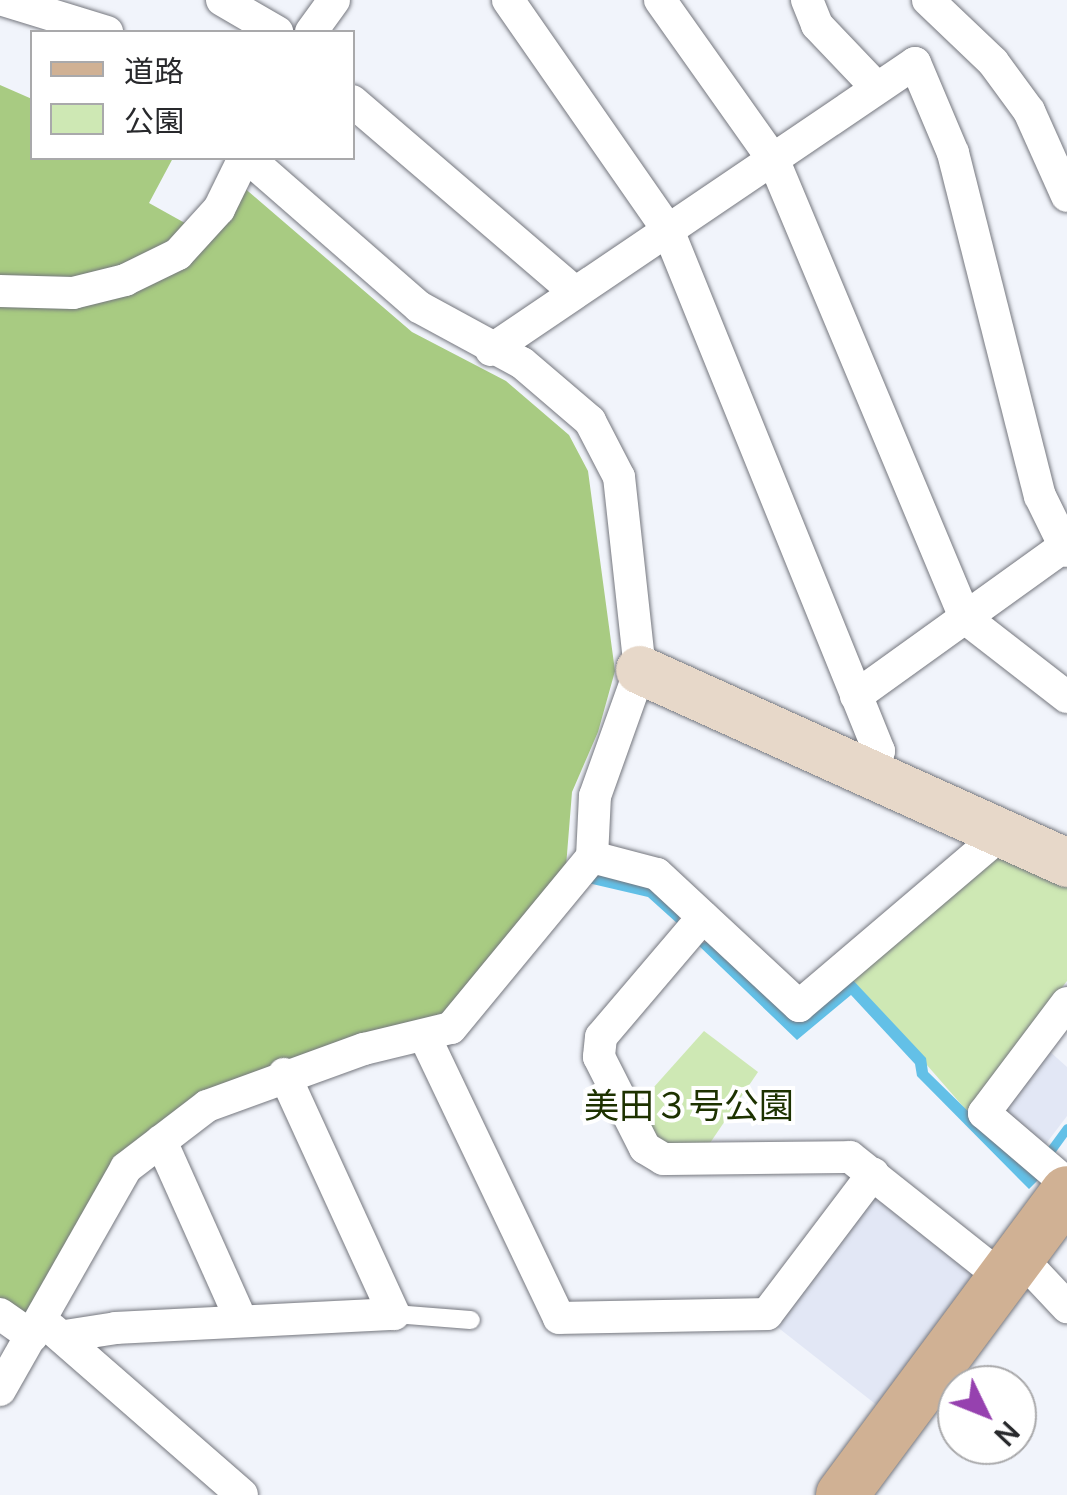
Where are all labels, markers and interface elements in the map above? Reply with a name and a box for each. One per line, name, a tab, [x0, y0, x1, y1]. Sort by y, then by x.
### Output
legend	[30, 30, 355, 160]
text: 道路	[124, 50, 184, 91]
text: 公園	[124, 100, 184, 141]
park label: 美田３号公園	[584, 1084, 794, 1126]
north arrow	[937, 1365, 1037, 1465]
text: N	[987, 1414, 1028, 1454]

